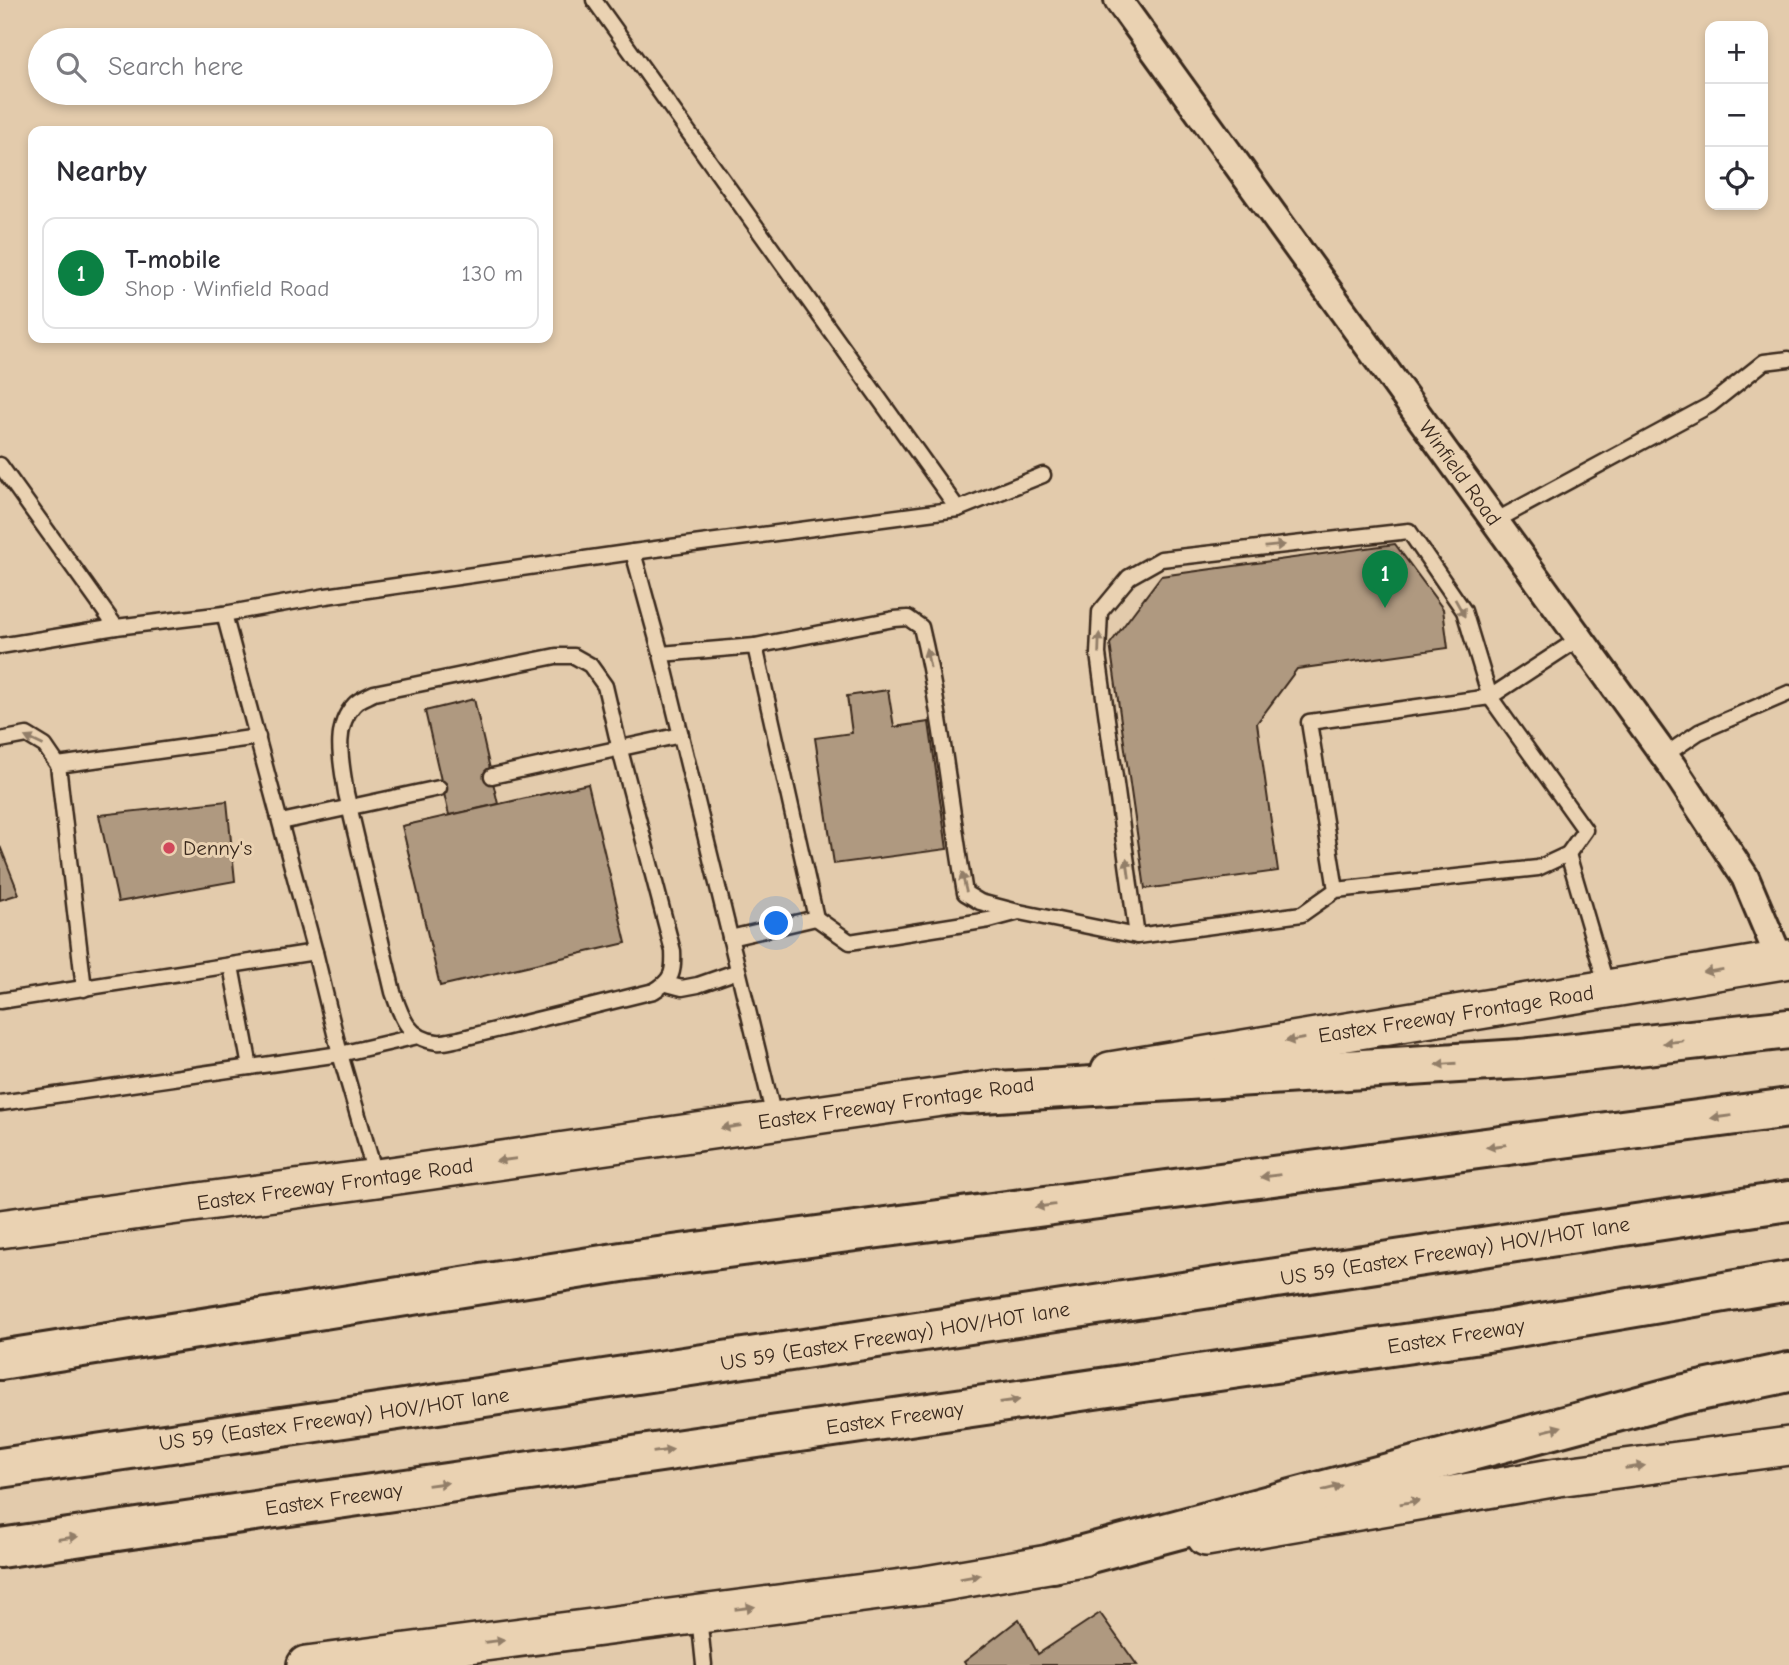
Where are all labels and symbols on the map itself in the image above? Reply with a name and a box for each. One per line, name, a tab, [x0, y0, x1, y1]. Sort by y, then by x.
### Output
street label: Winfield Road	[1414, 416, 1506, 530]
one-way arrow	[1264, 540, 1286, 551]
pin: 1	[1362, 550, 1408, 608]
one-way arrow	[1454, 598, 1466, 618]
one-way arrow	[1093, 631, 1104, 653]
one-way arrow	[922, 647, 933, 669]
one-way arrow	[24, 735, 44, 747]
place label: Denny's	[183, 836, 252, 860]
marker: Denny's	[161, 840, 177, 856]
one-way arrow	[1122, 857, 1133, 879]
one-way arrow	[958, 871, 969, 893]
your location	[759, 906, 793, 940]
one-way arrow	[1702, 966, 1724, 977]
street label: Eastex Freeway Frontage Road	[1317, 980, 1595, 1048]
one-way arrow	[1284, 1035, 1306, 1046]
one-way arrow	[1661, 1036, 1683, 1047]
one-way arrow	[1435, 1059, 1457, 1070]
street label: Eastex Freeway Frontage Road	[756, 1072, 1036, 1134]
one-way arrow	[1710, 1111, 1732, 1122]
one-way arrow	[720, 1122, 742, 1133]
one-way arrow	[1485, 1141, 1507, 1152]
street label: Eastex Freeway Frontage Road	[195, 1153, 475, 1215]
one-way arrow	[495, 1155, 517, 1166]
one-way arrow	[1259, 1171, 1281, 1182]
one-way arrow	[1034, 1201, 1056, 1212]
street label: US 59 (Eastex Freeway) HOV/HOT lane	[1279, 1212, 1631, 1290]
street label: US 59 (Eastex Freeway) HOV/HOT lane	[719, 1297, 1071, 1375]
street label: Eastex Freeway	[1386, 1313, 1527, 1359]
street label: US 59 (Eastex Freeway) HOV/HOT lane	[157, 1383, 511, 1455]
one-way arrow	[999, 1395, 1021, 1406]
street label: Eastex Freeway	[825, 1396, 966, 1440]
one-way arrow	[1542, 1424, 1563, 1434]
one-way arrow	[652, 1446, 674, 1457]
one-way arrow	[1624, 1461, 1646, 1472]
street label: Eastex Freeway	[264, 1477, 405, 1521]
one-way arrow	[427, 1478, 449, 1489]
one-way arrow	[1322, 1483, 1343, 1493]
one-way arrow	[1399, 1496, 1421, 1507]
one-way arrow	[57, 1532, 79, 1543]
one-way arrow	[959, 1571, 981, 1582]
one-way arrow	[734, 1603, 756, 1614]
one-way arrow	[484, 1635, 506, 1646]

